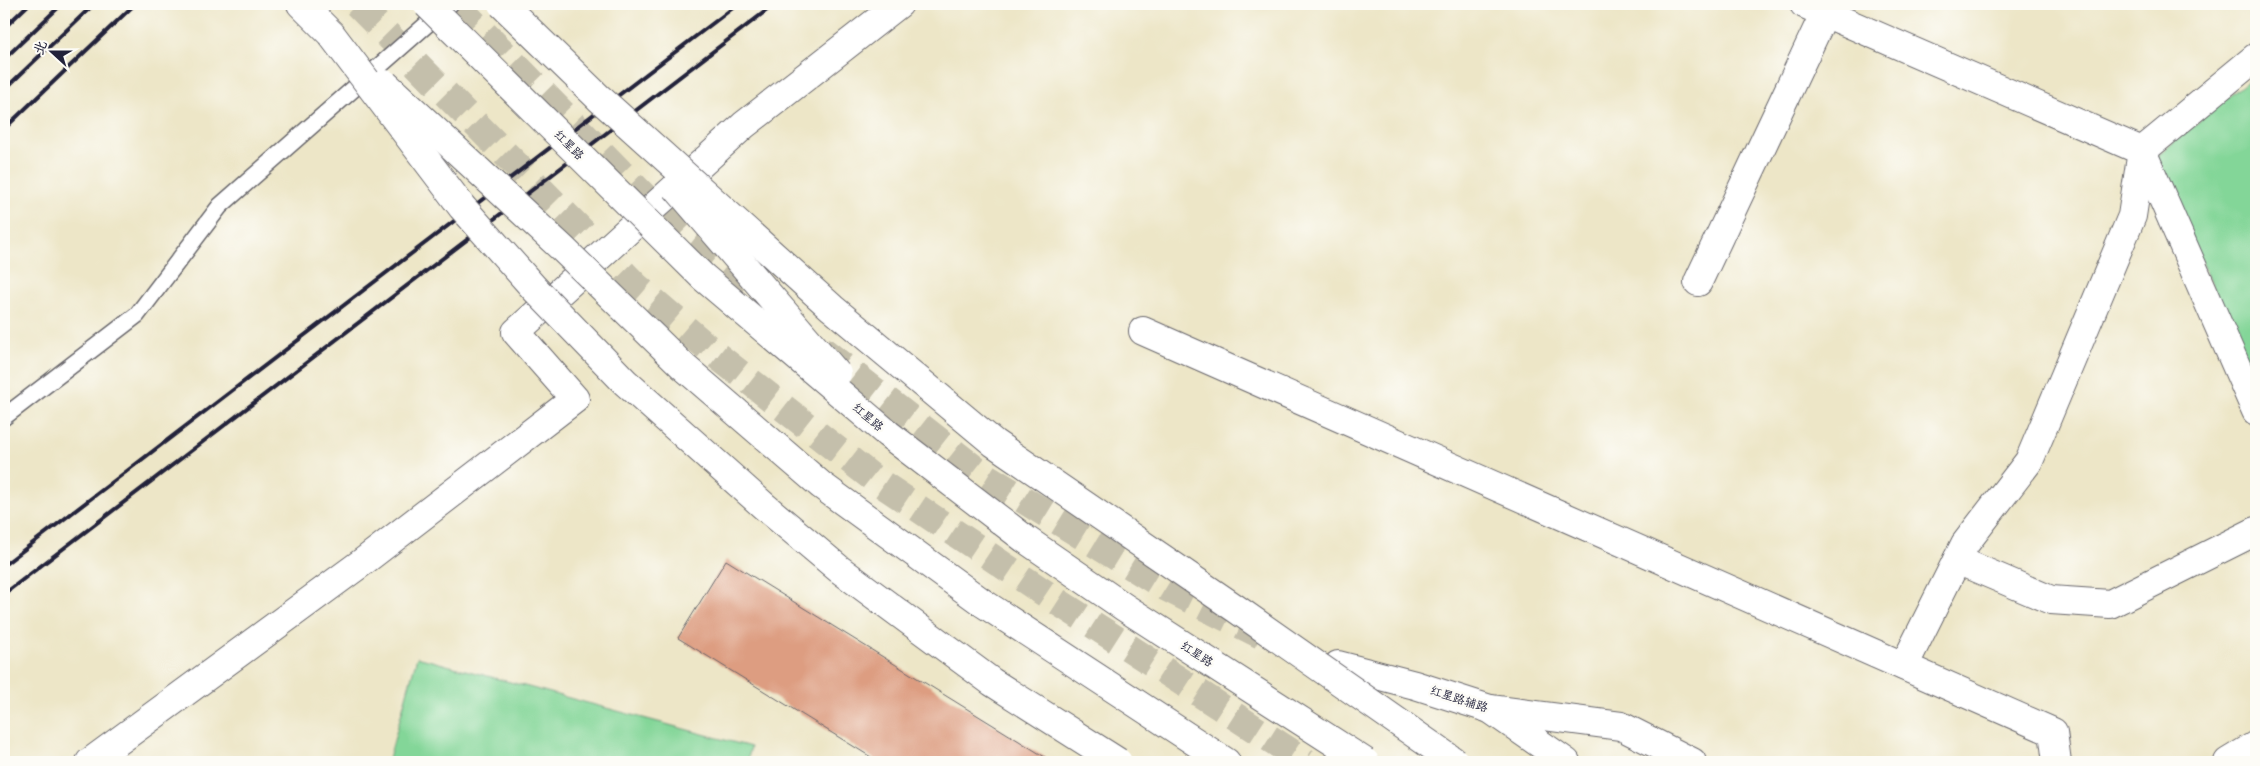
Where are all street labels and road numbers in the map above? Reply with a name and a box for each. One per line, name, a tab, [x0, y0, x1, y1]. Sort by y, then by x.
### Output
street label: 红星路	[551, 127, 587, 163]
street label: 红星路	[849, 400, 886, 435]
street label: 红星路	[1178, 638, 1216, 671]
street label: 红星路辅路	[1428, 683, 1490, 716]

